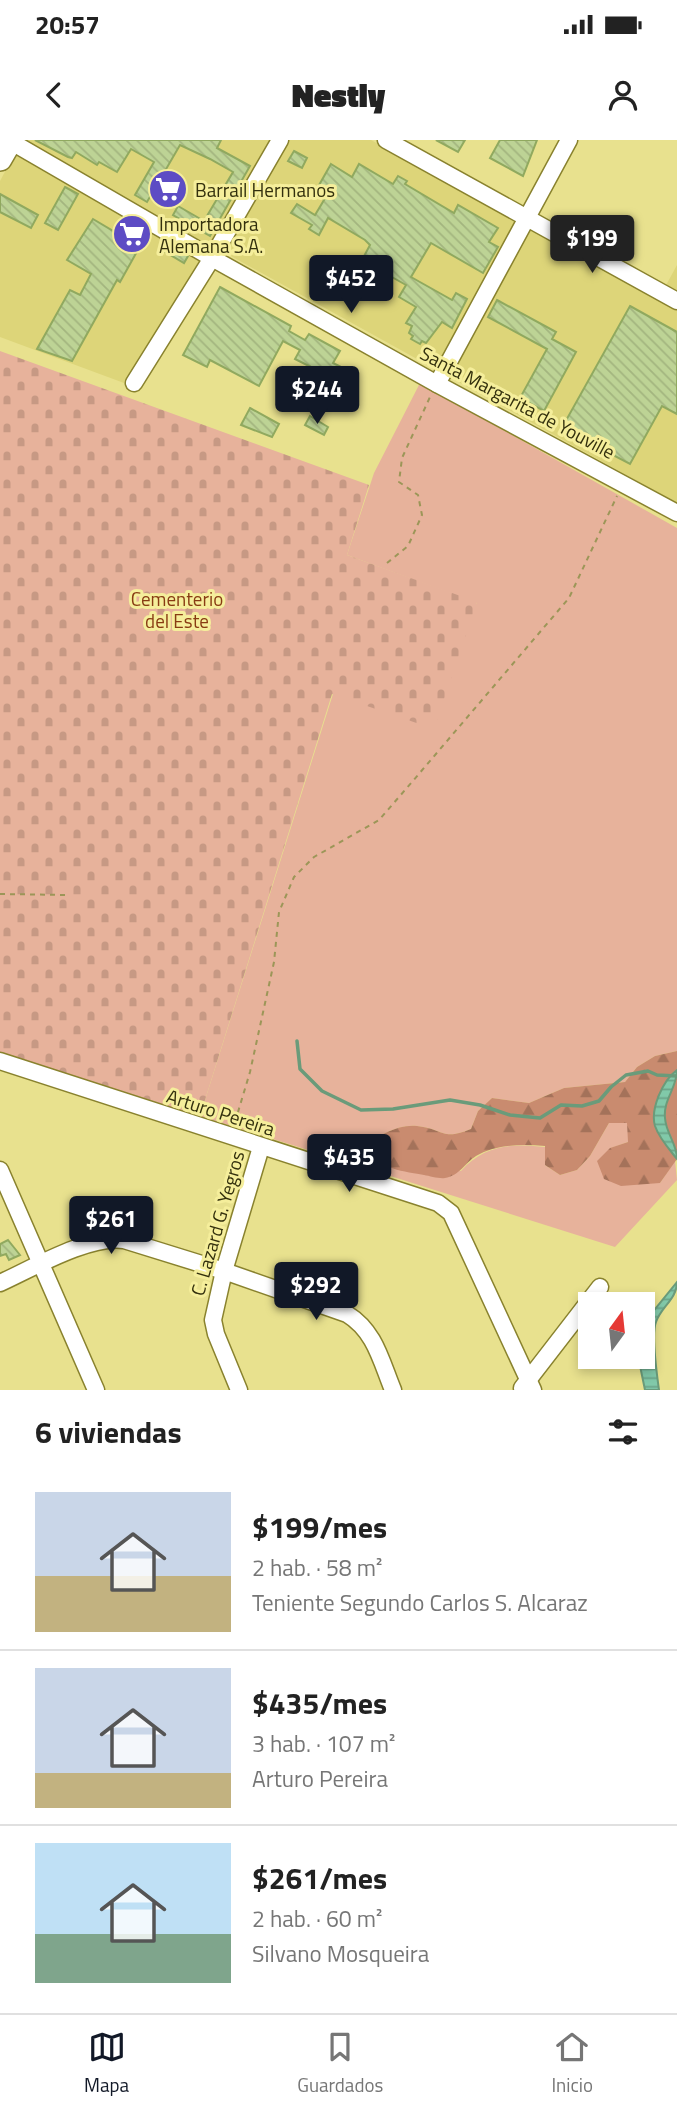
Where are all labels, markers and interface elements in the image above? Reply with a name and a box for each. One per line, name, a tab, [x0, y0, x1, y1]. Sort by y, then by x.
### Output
text: 20:57	[35, 5, 100, 44]
text: Nestly	[292, 71, 385, 119]
icon: back	[35, 76, 73, 114]
icon: person	[604, 76, 642, 114]
supermarket icon: Barrail Hermanos	[147, 168, 189, 210]
place label: Barrail Hermanos	[195, 175, 335, 204]
place label: Importadora Alemana S.A.	[159, 209, 263, 260]
supermarket icon: Importadora Alemana S.A.	[111, 213, 153, 255]
pin: $199	[551, 216, 633, 275]
text: $199	[566, 220, 618, 255]
pin: $452	[310, 256, 392, 315]
text: $452	[325, 260, 377, 295]
street label: Santa Margarita de Youville	[415, 338, 621, 466]
pin: $244	[276, 366, 358, 426]
text: $244	[291, 371, 343, 406]
park label: Cementerio del Este	[131, 584, 223, 635]
street label: Arturo Pereira	[163, 1081, 279, 1143]
pin: $435	[308, 1135, 390, 1194]
text: $435	[323, 1139, 375, 1174]
street label: C. Lazard G. Yegros	[182, 1147, 252, 1299]
pin: $261	[70, 1196, 152, 1256]
text: $261	[85, 1201, 137, 1236]
pin: $292	[275, 1262, 357, 1322]
text: $292	[290, 1267, 342, 1302]
north arrow	[578, 1292, 654, 1368]
map controls	[578, 1292, 655, 1369]
text: 6 viviendas	[35, 1409, 182, 1455]
icon: filters	[604, 1413, 642, 1451]
text: $199/mes	[252, 1504, 387, 1550]
icon: home	[91, 1520, 175, 1604]
text: 2 hab. · 58 m²	[252, 1550, 382, 1585]
text: Teniente Segundo Carlos S. Alcaraz	[252, 1585, 588, 1620]
text: $435/mes	[252, 1680, 387, 1726]
icon: home	[91, 1696, 175, 1780]
text: 3 hab. · 107 m²	[252, 1726, 395, 1761]
text: Arturo Pereira	[252, 1761, 388, 1796]
text: $261/mes	[252, 1855, 387, 1901]
icon: home	[91, 1871, 175, 1955]
text: 2 hab. · 60 m²	[252, 1901, 382, 1936]
text: Silvano Mosqueira	[252, 1936, 429, 1971]
tab: Mapa	[84, 2028, 129, 2099]
tab: Guardados	[297, 2028, 383, 2099]
tab: Inicio	[551, 2028, 593, 2099]

